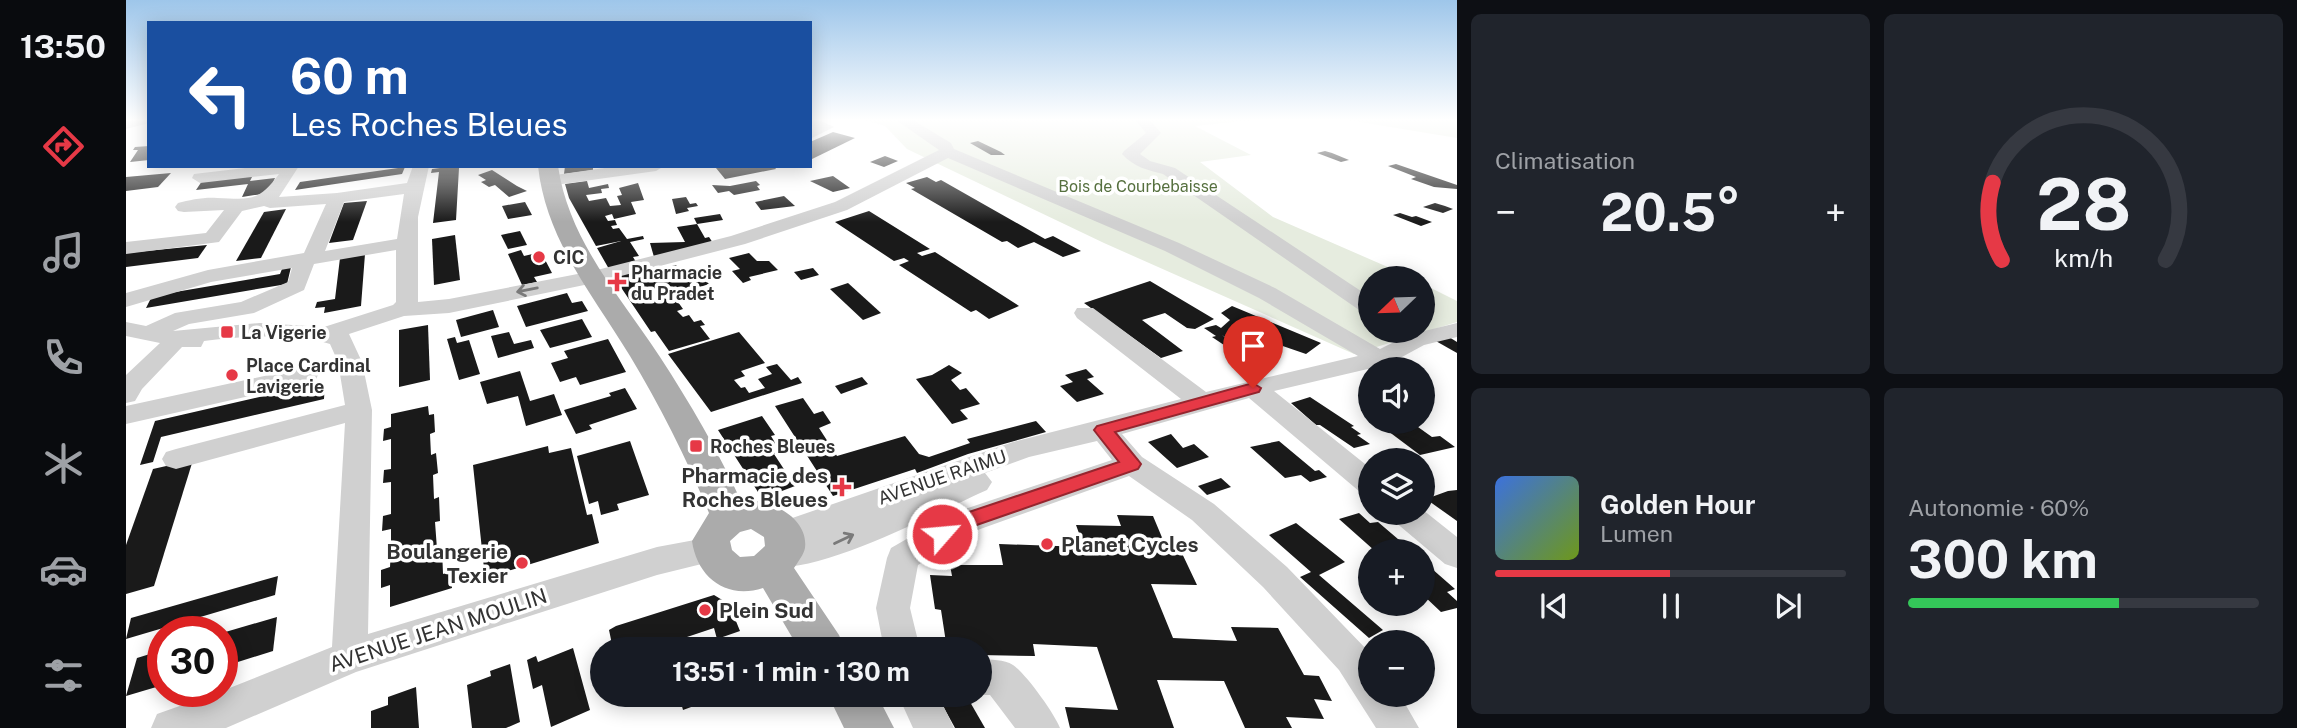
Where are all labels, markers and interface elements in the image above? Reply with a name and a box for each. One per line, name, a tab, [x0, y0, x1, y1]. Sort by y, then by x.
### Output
text: 13:50	[20, 28, 106, 65]
text: 60 m	[290, 47, 409, 105]
icon: left	[175, 49, 266, 140]
text: Les Roches Bleues	[290, 106, 568, 143]
icon: directions	[39, 122, 88, 171]
text: Climatisation	[1495, 147, 1635, 174]
text: 28	[2036, 161, 2131, 246]
park label: Bois de Courbebaisse	[1058, 177, 1218, 196]
text: 20.5°	[1600, 182, 1741, 243]
text: −	[1495, 190, 1516, 235]
text: +	[1825, 190, 1846, 235]
icon: music	[39, 228, 88, 277]
text: km/h	[2054, 243, 2113, 273]
place label: CIC	[553, 247, 584, 268]
marker: CIC	[531, 249, 547, 265]
place label: Pharmacie du Pradet	[631, 262, 722, 304]
north arrow	[1358, 266, 1435, 343]
map controls	[1358, 266, 1435, 707]
marker: Pharmacie du Pradet	[609, 274, 625, 290]
one-way arrow	[516, 283, 539, 297]
pin	[1223, 316, 1283, 388]
place label: La Vigerie	[241, 322, 327, 343]
marker: La Vigerie	[219, 324, 235, 340]
icon: arrive	[1234, 327, 1272, 365]
icon: phone	[39, 333, 88, 382]
place label: Place Cardinal Lavigerie	[246, 355, 371, 397]
button: sound	[1358, 357, 1435, 434]
marker: Place Cardinal Lavigerie	[224, 367, 240, 383]
place label: Roches Bleues	[710, 436, 835, 457]
marker: Roches Bleues	[688, 438, 704, 454]
icon: climate	[39, 439, 88, 488]
street label: AVENUE RAIMU	[875, 445, 1009, 509]
button: layers	[1358, 448, 1435, 525]
place label: Pharmacie des Roches Bleues	[681, 463, 828, 512]
marker: Pharmacie des Roches Bleues	[834, 479, 850, 495]
text: Golden Hour	[1600, 489, 1755, 520]
text: Autonomie · 60%	[1908, 494, 2089, 521]
position arrow	[905, 497, 979, 571]
text: Lumen	[1600, 520, 1673, 547]
text: 300 km	[1908, 529, 2098, 590]
one-way arrow	[833, 532, 854, 545]
place label: Planet Cycles	[1061, 532, 1199, 557]
marker: Planet Cycles	[1039, 536, 1055, 552]
place label: Boulangerie Texier	[386, 539, 508, 588]
button: +	[1358, 539, 1435, 616]
icon: car	[39, 545, 88, 594]
marker: Boulangerie Texier	[514, 555, 530, 571]
street label: AVENUE JEAN MOULIN	[326, 583, 550, 677]
icon: previous	[1535, 587, 1573, 625]
icon: pause	[1652, 587, 1690, 625]
icon: next	[1769, 587, 1807, 625]
place label: Plein Sud	[719, 598, 814, 623]
marker: Plein Sud	[697, 602, 713, 618]
speed limit sign: 30	[147, 616, 238, 707]
button: −	[1358, 630, 1435, 707]
icon: filters	[39, 651, 88, 700]
text: 13:51 · 1 min · 130 m	[672, 656, 910, 687]

